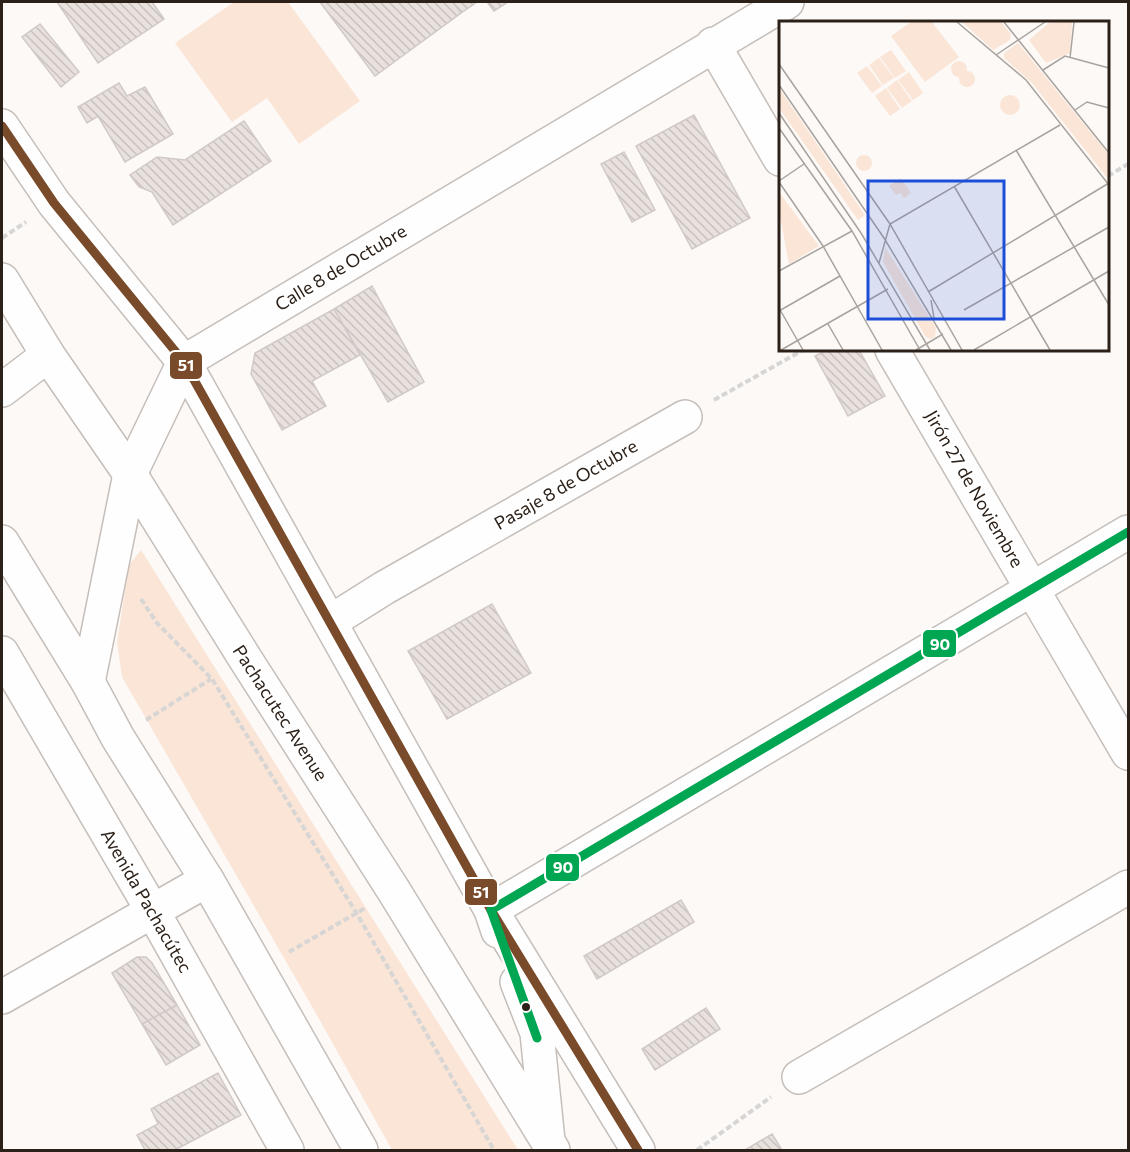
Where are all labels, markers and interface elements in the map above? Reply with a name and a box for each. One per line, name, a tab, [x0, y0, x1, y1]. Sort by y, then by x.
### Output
inset map	[779, 21, 1109, 351]
street label: Calle 8 de Octubre	[271, 219, 410, 315]
line badge: 51	[169, 351, 203, 380]
text: 51	[178, 355, 194, 374]
street label: Jirón 27 de Noviembre	[921, 406, 1029, 571]
street label: Pasaje 8 de Octubre	[490, 434, 641, 534]
line badge: 90	[922, 629, 957, 658]
text: 90	[930, 634, 950, 653]
street label: Pachacutec Avenue	[229, 640, 333, 784]
street label: Avenida Pachacútec	[97, 825, 197, 976]
line badge: 90	[545, 853, 580, 882]
text: 90	[553, 857, 573, 876]
line badge: 51	[464, 878, 498, 906]
text: 51	[473, 882, 489, 901]
unlabelled marker	[520, 1001, 532, 1013]

